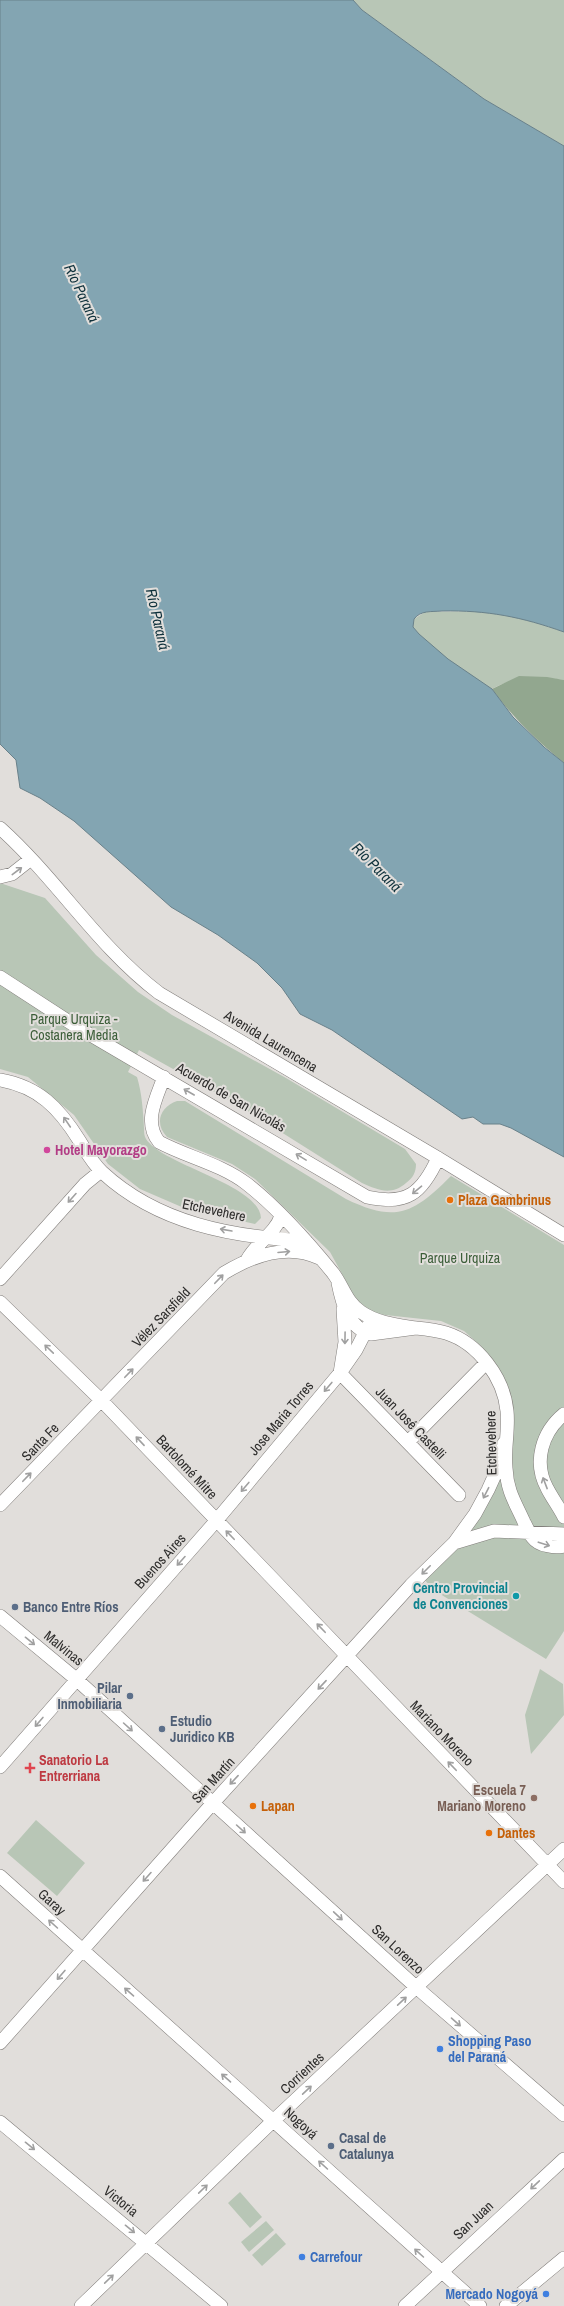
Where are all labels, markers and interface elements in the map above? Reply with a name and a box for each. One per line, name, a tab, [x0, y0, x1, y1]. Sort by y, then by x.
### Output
water label: Río Paraná	[59, 260, 105, 326]
water label: Río Paraná	[141, 586, 175, 652]
water label: Río Paraná	[348, 838, 407, 897]
one-way arrow	[11, 867, 22, 875]
street label: Avenida Laurencena	[220, 1006, 321, 1076]
park label: Parque Urquiza - Costanera Media	[30, 1010, 119, 1044]
street label: Acuerdo de San Nicolás	[172, 1058, 289, 1136]
one-way arrow	[183, 1087, 195, 1095]
one-way arrow	[63, 1116, 71, 1128]
place label: Hotel Mayorazgo	[55, 1141, 147, 1159]
marker: Hotel Mayorazgo	[42, 1145, 52, 1155]
one-way arrow	[295, 1153, 307, 1161]
one-way arrow	[412, 1185, 422, 1194]
place label: Plaza Gambrinus	[458, 1191, 551, 1209]
one-way arrow	[68, 1192, 77, 1203]
street label: Etchevehere	[181, 1194, 247, 1226]
marker: Plaza Gambrinus	[445, 1195, 455, 1205]
one-way arrow	[219, 1226, 232, 1234]
one-way arrow	[277, 1249, 290, 1256]
park label: Parque Urquiza	[420, 1249, 501, 1267]
one-way arrow	[214, 1274, 224, 1284]
street label: Vélez Sarsfield	[128, 1283, 194, 1351]
one-way arrow	[341, 1331, 349, 1344]
one-way arrow	[44, 1344, 54, 1354]
one-way arrow	[124, 1368, 134, 1378]
street label: Jose Maria Torres	[245, 1377, 318, 1459]
one-way arrow	[323, 1382, 332, 1393]
street label: Juan José Castelli	[372, 1383, 450, 1463]
street label: Etchevehere	[481, 1411, 501, 1475]
street label: Santa Fe	[18, 1419, 62, 1465]
street label: Bartolomé Mitre	[153, 1431, 221, 1503]
one-way arrow	[135, 1436, 145, 1446]
one-way arrow	[22, 1472, 32, 1482]
one-way arrow	[541, 1478, 549, 1490]
one-way arrow	[240, 1482, 249, 1493]
one-way arrow	[482, 1486, 490, 1498]
street label: Buenos Aires	[130, 1529, 190, 1592]
one-way arrow	[225, 1530, 235, 1540]
one-way arrow	[537, 1541, 550, 1548]
one-way arrow	[176, 1556, 186, 1566]
one-way arrow	[421, 1565, 431, 1575]
place label: Centro Provincial de Convenciones	[413, 1579, 508, 1613]
marker: Centro Provincial de Convenciones	[511, 1591, 521, 1601]
place label: Banco Entre Ríos	[23, 1598, 119, 1616]
marker: Banco Entre Ríos	[10, 1602, 20, 1612]
one-way arrow	[316, 1623, 326, 1633]
street label: Malvinas	[40, 1627, 88, 1670]
one-way arrow	[25, 1637, 36, 1646]
place label: Pilar Inmobiliaria	[58, 1679, 123, 1713]
one-way arrow	[317, 1680, 326, 1690]
marker: Pilar Inmobiliaria	[125, 1691, 135, 1701]
street label: Mariano Moreno	[406, 1696, 478, 1770]
place label: Estudio Juridico KB	[170, 1712, 234, 1746]
one-way arrow	[35, 1716, 44, 1727]
one-way arrow	[123, 1722, 133, 1731]
marker: Estudio Juridico KB	[157, 1724, 167, 1734]
place label: Sanatorio La Entrerriana	[39, 1751, 109, 1785]
street label: San Martín	[188, 1753, 238, 1807]
one-way arrow	[447, 1761, 457, 1771]
marker: Sanatorio La Entrerriana	[24, 1762, 36, 1774]
one-way arrow	[229, 1775, 238, 1786]
place label: Escuela 7 Mariano Moreno	[437, 1781, 527, 1815]
marker: Escuela 7 Mariano Moreno	[529, 1793, 539, 1803]
place label: Lapan	[261, 1797, 295, 1815]
marker: Lapan	[248, 1801, 258, 1811]
place label: Dantes	[497, 1824, 535, 1842]
one-way arrow	[236, 1825, 247, 1834]
marker: Dantes	[484, 1828, 494, 1838]
one-way arrow	[142, 1872, 151, 1882]
street label: Garay	[34, 1885, 70, 1919]
one-way arrow	[333, 1911, 343, 1920]
one-way arrow	[48, 1920, 58, 1929]
street label: San Lorenzo	[368, 1920, 428, 1978]
one-way arrow	[56, 1969, 65, 1980]
one-way arrow	[124, 1988, 134, 1997]
one-way arrow	[397, 1996, 407, 2005]
one-way arrow	[450, 2017, 461, 2026]
place label: Shopping Paso del Paraná	[448, 2032, 532, 2066]
marker: Shopping Paso del Paraná	[435, 2044, 445, 2054]
street label: Corrientes	[276, 2048, 328, 2098]
one-way arrow	[222, 2074, 232, 2083]
one-way arrow	[302, 2085, 312, 2094]
street label: Nogoyá	[280, 2103, 322, 2143]
place label: Casal de Catalunya	[339, 2129, 394, 2163]
marker: Casal de Catalunya	[326, 2141, 336, 2151]
one-way arrow	[25, 2142, 36, 2151]
one-way arrow	[318, 2160, 328, 2170]
one-way arrow	[530, 2180, 540, 2190]
street label: Victoria	[100, 2182, 142, 2221]
one-way arrow	[198, 2184, 208, 2194]
street label: San Juan	[449, 2197, 497, 2243]
one-way arrow	[125, 2225, 136, 2233]
place label: Carrefour	[310, 2248, 363, 2266]
one-way arrow	[414, 2248, 424, 2257]
marker: Carrefour	[297, 2252, 307, 2262]
one-way arrow	[104, 2274, 114, 2284]
place label: Mercado Nogoyá	[446, 2285, 539, 2303]
marker: Mercado Nogoyá	[541, 2289, 551, 2299]

